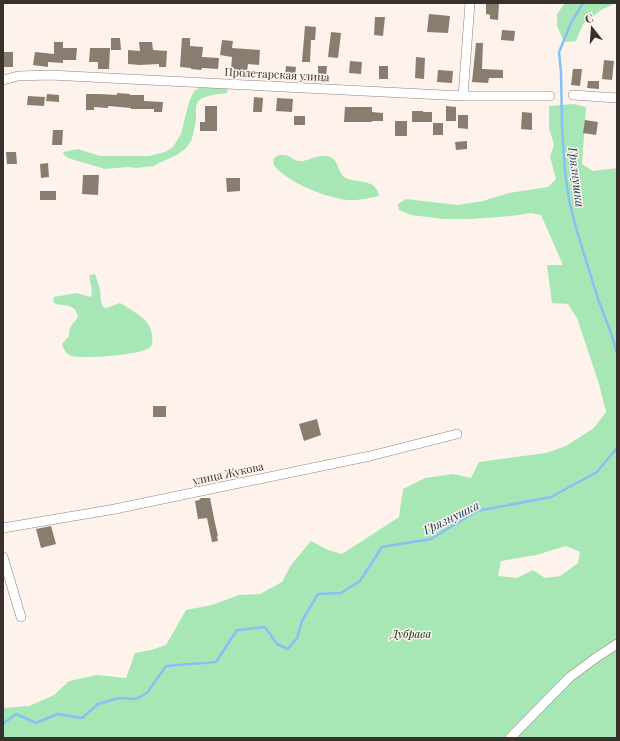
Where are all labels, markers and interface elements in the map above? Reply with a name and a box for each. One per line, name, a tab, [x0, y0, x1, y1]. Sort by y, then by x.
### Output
north arrow	[572, 8, 612, 48]
text: С	[583, 10, 595, 26]
street label: Пролетарская улица	[224, 64, 330, 84]
water label: Грязнушка	[565, 145, 589, 208]
street label: улица Жукова	[190, 458, 265, 488]
water label: Грязнушка	[419, 497, 482, 538]
park label: Дубрава	[389, 626, 431, 641]

